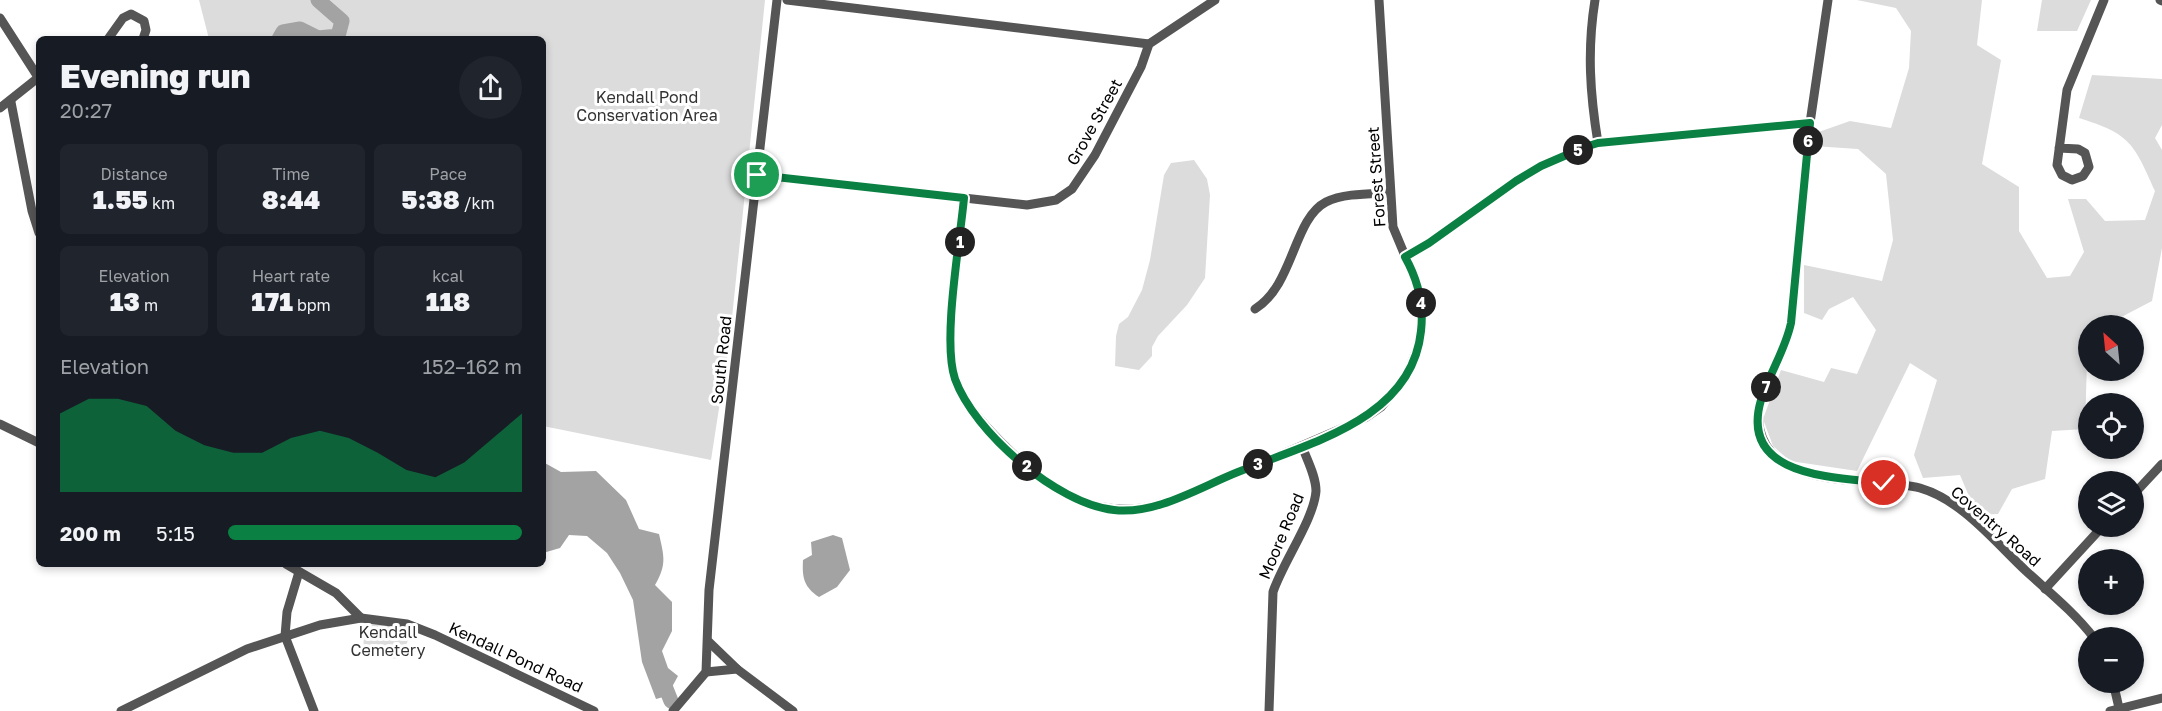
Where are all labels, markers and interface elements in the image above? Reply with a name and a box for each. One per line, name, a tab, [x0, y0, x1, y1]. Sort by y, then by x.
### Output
text: Evening run	[60, 56, 251, 95]
button: share	[459, 56, 522, 119]
street label: Grove Street	[1062, 75, 1126, 169]
park label: Kendall Pond Conservation Area	[576, 87, 718, 125]
text: 20:27	[60, 98, 112, 122]
street label: Forest Street	[1363, 126, 1389, 228]
pin: 6	[1793, 126, 1823, 156]
text: 6	[1803, 131, 1813, 151]
pin: 5	[1563, 135, 1593, 165]
text: 5	[1573, 140, 1583, 160]
pin	[731, 149, 782, 200]
icon: arrive	[740, 158, 773, 191]
text: Distance	[100, 164, 168, 184]
text: Time	[272, 164, 310, 184]
text: Pace	[429, 164, 467, 184]
text: 1.55	[93, 184, 148, 215]
text: 8:44	[262, 184, 320, 215]
text: 5:38	[401, 184, 460, 215]
text: km	[148, 193, 175, 213]
text: /km	[460, 193, 495, 213]
pin: 1	[945, 227, 975, 257]
text: 1	[956, 232, 964, 252]
text: Elevation	[98, 266, 170, 286]
text: Heart rate	[252, 266, 330, 286]
text: kcal	[432, 266, 464, 286]
text: 13	[110, 286, 140, 317]
text: 171	[251, 286, 293, 317]
text: 118	[426, 286, 470, 317]
pin: 4	[1406, 288, 1436, 318]
text: 4	[1416, 293, 1426, 313]
text: m	[140, 295, 158, 315]
text: bpm	[293, 295, 331, 315]
street label: South Road	[706, 315, 736, 405]
north arrow	[2078, 315, 2144, 381]
map controls	[2078, 315, 2144, 693]
text: Elevation	[60, 354, 149, 378]
text: 152–162 m	[422, 354, 522, 378]
pin: 7	[1751, 372, 1781, 402]
text: 7	[1762, 377, 1770, 397]
button: locate	[2078, 393, 2144, 459]
pin: 3	[1243, 449, 1273, 479]
pin: 2	[1012, 451, 1042, 481]
text: 3	[1253, 454, 1263, 474]
text: 2	[1022, 456, 1032, 476]
pin	[1858, 457, 1909, 508]
icon: check	[1867, 466, 1900, 499]
button: layers	[2078, 471, 2144, 537]
street label: Coventry Road	[1947, 481, 2045, 571]
street label: Moore Road	[1254, 490, 1308, 582]
text: 200 m	[60, 521, 121, 545]
text: 5:15	[156, 521, 195, 545]
button: +	[2078, 549, 2144, 615]
street label: Kendall Pond Road	[446, 617, 586, 697]
park label: Kendall Cemetery	[351, 622, 426, 660]
button: −	[2078, 627, 2144, 693]

